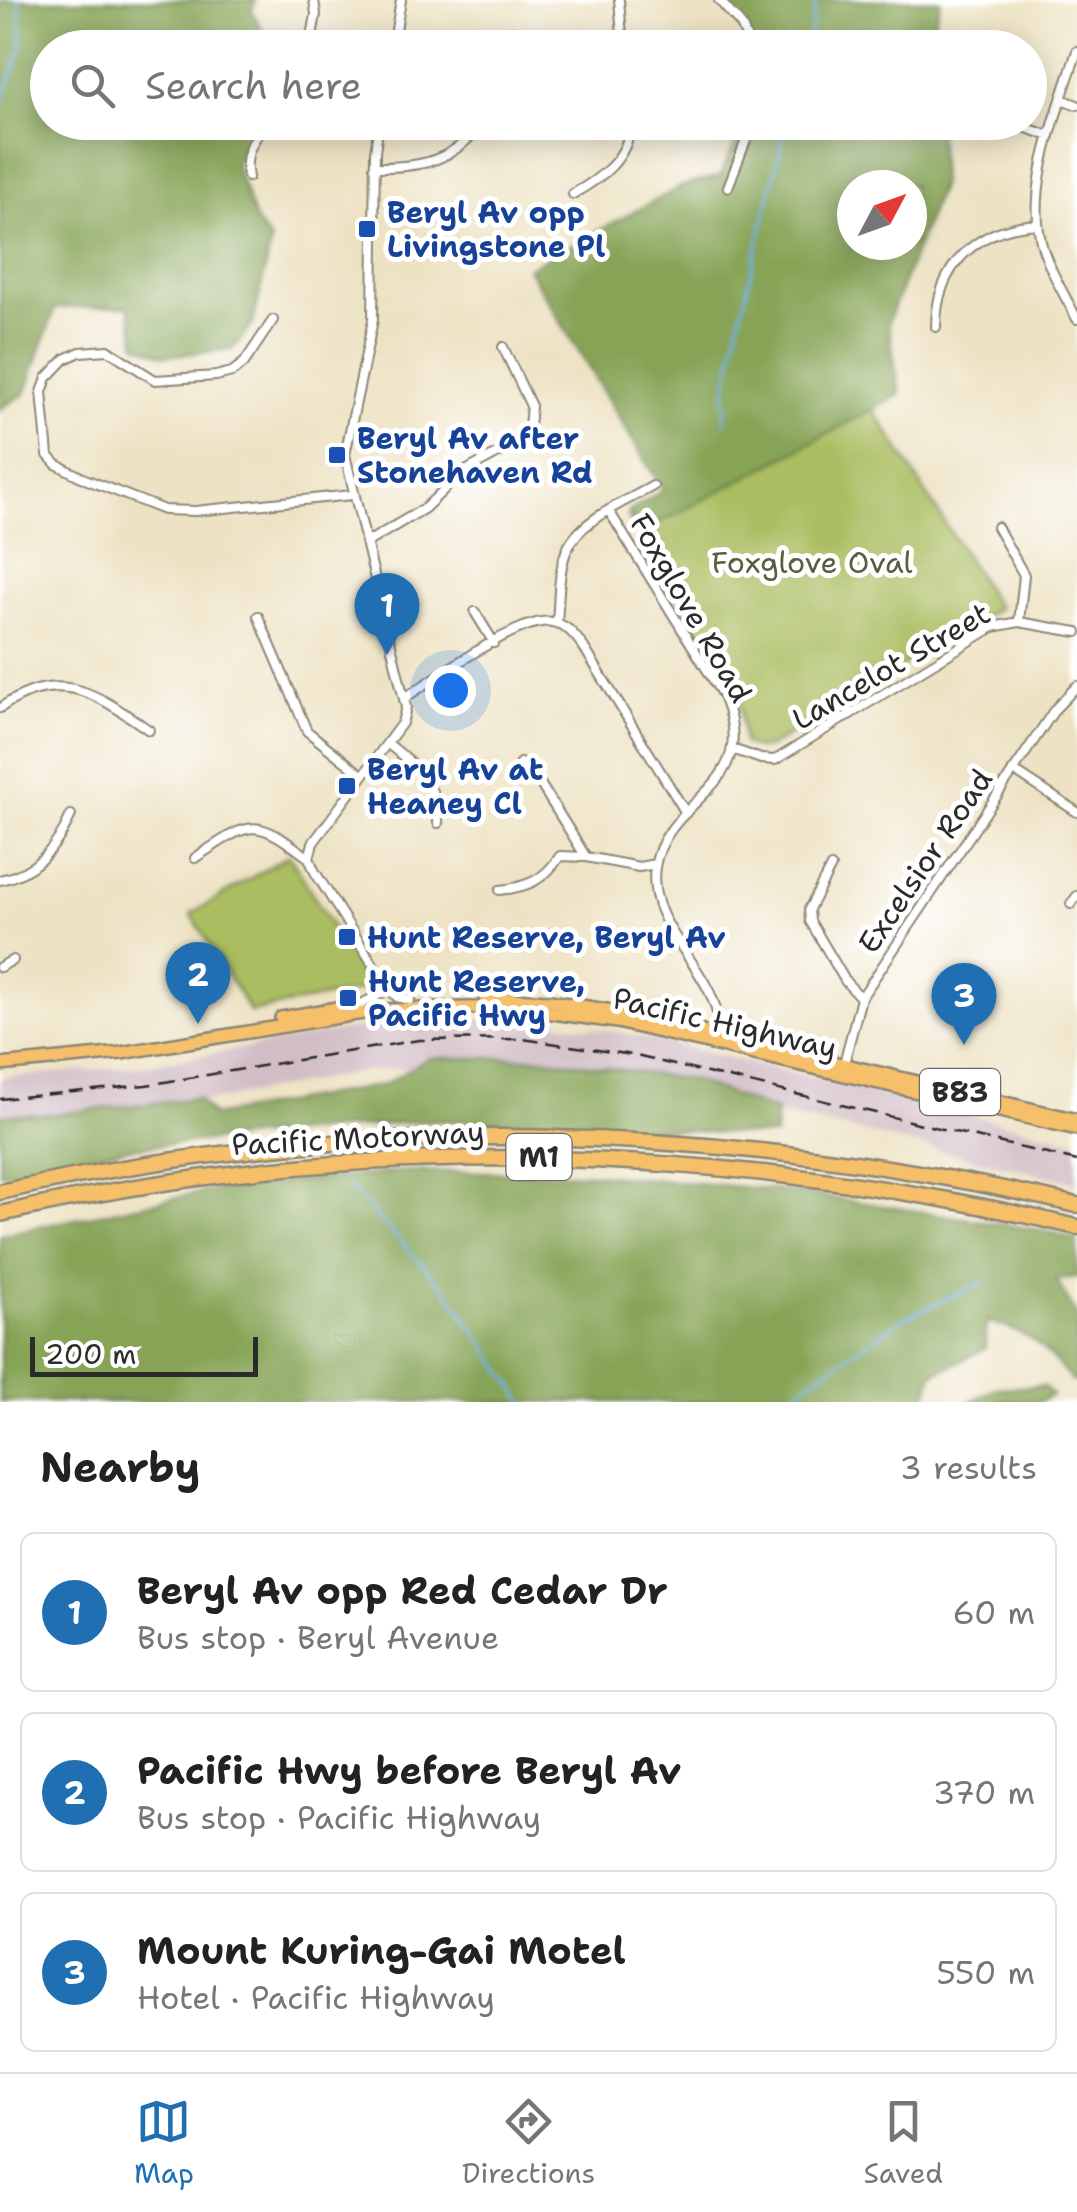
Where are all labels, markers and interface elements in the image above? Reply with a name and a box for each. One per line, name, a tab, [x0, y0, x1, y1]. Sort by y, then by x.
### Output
search box	[30, 30, 1047, 140]
icon: search	[65, 58, 120, 113]
text: Search here	[145, 60, 362, 111]
north arrow	[837, 170, 927, 260]
place label: Beryl Av opp Livingstone Pl	[387, 192, 605, 267]
marker: Beryl Av opp Livingstone Pl	[356, 218, 378, 240]
place label: Beryl Av after Stonehaven Rd	[357, 418, 593, 493]
marker: Beryl Av after Stonehaven Rd	[326, 444, 348, 466]
street label: Foxglove Road	[620, 506, 762, 710]
park label: Foxglove Oval	[711, 542, 913, 583]
pin: 1	[354, 572, 420, 655]
street label: Lancelot Street	[784, 593, 998, 739]
your location	[425, 665, 476, 716]
place label: Beryl Av at Heaney Cl	[367, 749, 543, 824]
street label: Excelsior Road	[848, 761, 1002, 961]
marker: Beryl Av at Heaney Cl	[336, 775, 358, 797]
place label: Hunt Reserve, Beryl Av	[367, 917, 726, 958]
marker: Hunt Reserve, Beryl Av	[336, 926, 358, 948]
pin: 2	[166, 942, 230, 1024]
place label: Hunt Reserve, Pacific Hwy	[368, 961, 585, 1036]
pin: 3	[932, 962, 996, 1045]
street label: Pacific Highway	[609, 977, 841, 1069]
marker: Hunt Reserve, Pacific Hwy	[337, 987, 359, 1009]
road number: B83	[920, 1069, 1000, 1115]
street label: Pacific Motorway	[230, 1111, 486, 1165]
road number: M1	[506, 1134, 572, 1180]
scale bar	[30, 1332, 258, 1376]
text: 200 m	[45, 1335, 136, 1373]
text: Nearby	[40, 1439, 200, 1495]
text: 3 results	[900, 1446, 1037, 1489]
text: Beryl Av opp Red Cedar Dr	[137, 1565, 668, 1616]
text: 1	[67, 1591, 82, 1634]
text: 60 m	[953, 1591, 1035, 1634]
text: Bus stop · Beryl Avenue	[137, 1616, 499, 1659]
text: Pacific Hwy before Beryl Av	[137, 1745, 681, 1796]
text: 2	[63, 1771, 86, 1814]
text: 370 m	[933, 1771, 1035, 1814]
text: Bus stop · Pacific Highway	[137, 1796, 541, 1839]
text: Mount Kuring-Gai Motel	[137, 1925, 626, 1976]
text: 3	[63, 1951, 86, 1994]
text: 550 m	[936, 1951, 1035, 1994]
text: Hotel · Pacific Highway	[137, 1976, 495, 2019]
tab: Map	[134, 2094, 194, 2192]
tab: Directions	[462, 2094, 595, 2192]
tab: Saved	[863, 2094, 943, 2192]

